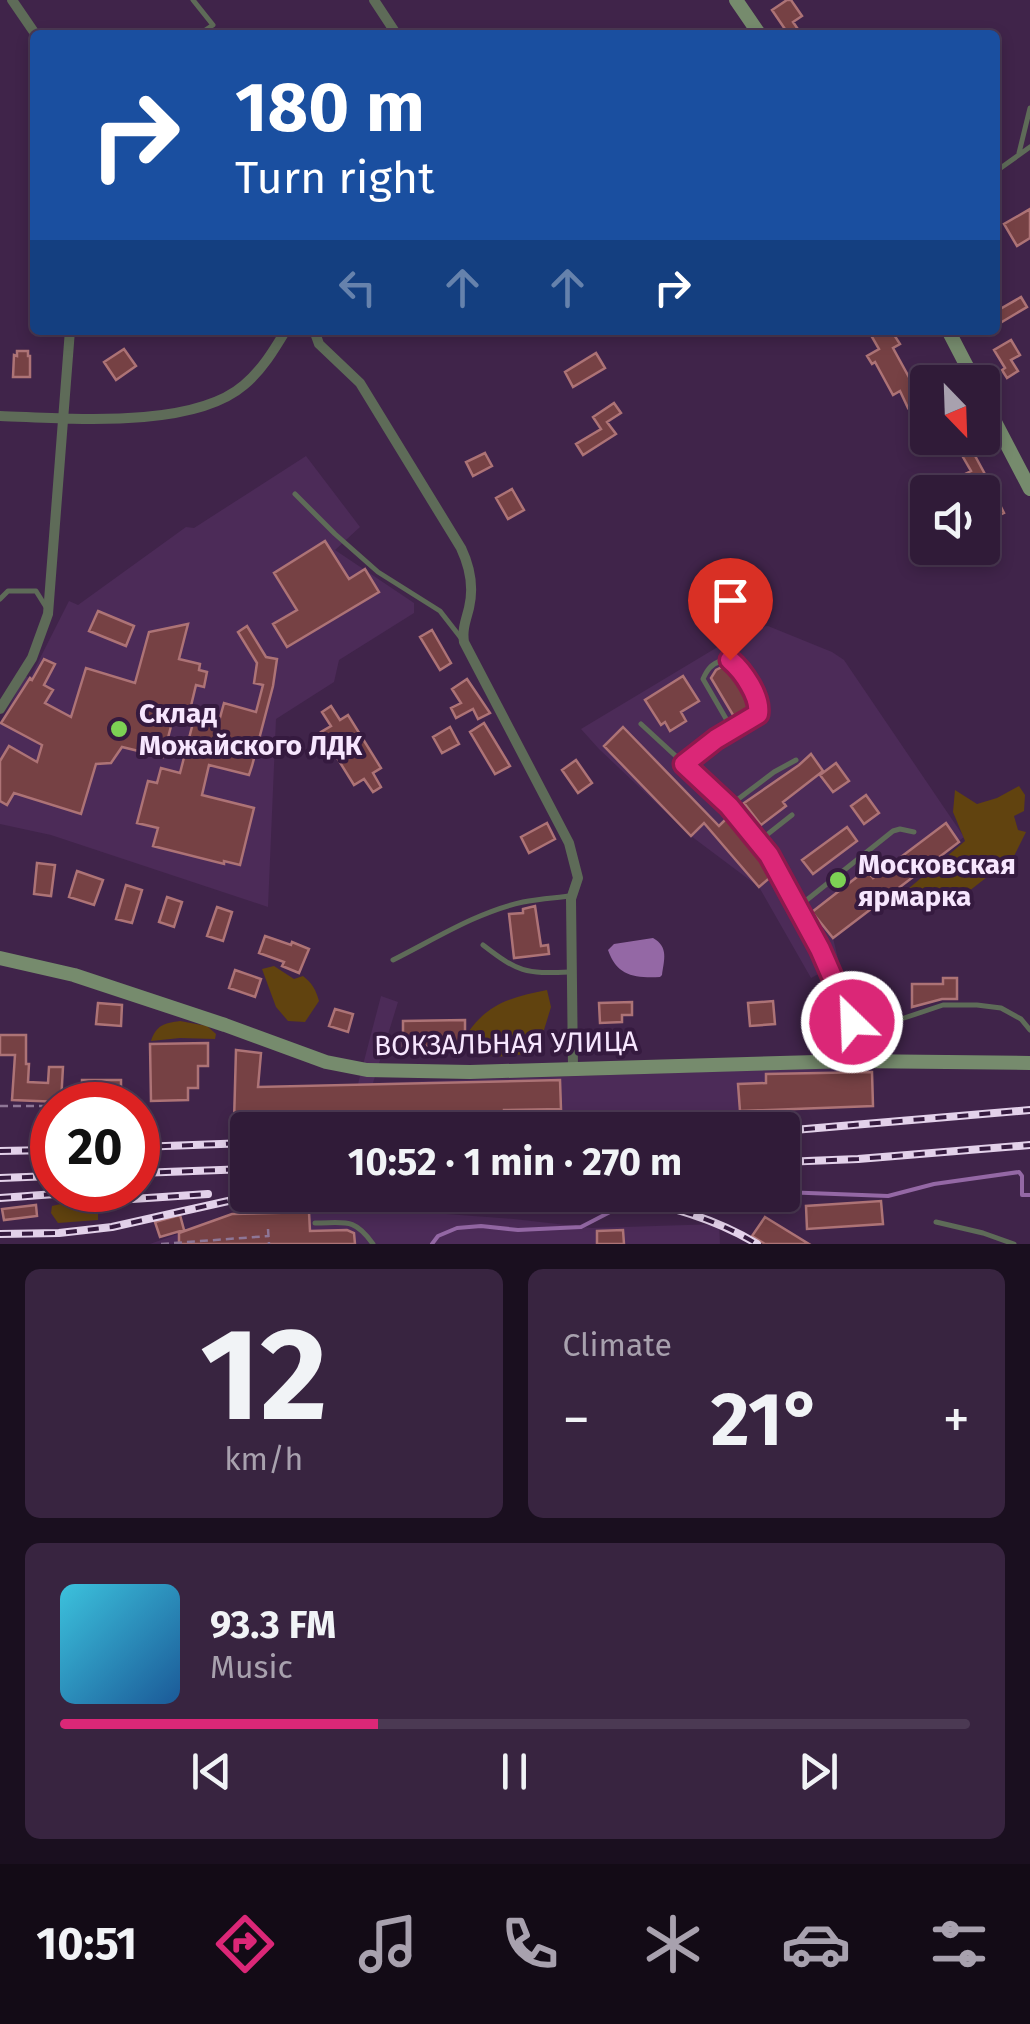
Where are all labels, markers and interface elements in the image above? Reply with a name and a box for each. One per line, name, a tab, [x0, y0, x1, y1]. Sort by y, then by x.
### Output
text: 180 m	[235, 66, 425, 150]
icon: right	[70, 70, 200, 200]
text: Turn right	[235, 151, 434, 205]
icon: left	[330, 260, 385, 315]
icon: ahead	[435, 260, 490, 315]
icon: ahead	[540, 260, 595, 315]
icon: right	[645, 260, 700, 315]
north arrow	[910, 365, 1000, 455]
map controls	[910, 365, 1000, 565]
button: sound	[910, 475, 1000, 565]
pin	[688, 558, 773, 661]
icon: arrive	[703, 573, 758, 628]
place label: Склад Можайского ЛДК	[139, 697, 363, 762]
marker: Склад Можайского ЛДК	[108, 718, 130, 740]
place label: Московская ярмарка	[858, 848, 1016, 913]
marker: Московская ярмарка	[827, 869, 849, 891]
position arrow	[800, 970, 904, 1074]
street label: ВОКЗАЛЬНАЯ УЛИЦА	[374, 1025, 638, 1062]
speed limit sign: 20	[30, 1082, 160, 1212]
text: 10:52 · 1 min · 270 m	[348, 1139, 682, 1185]
text: 12	[200, 1297, 328, 1453]
text: Climate	[563, 1326, 672, 1364]
text: 21°	[711, 1375, 822, 1465]
text: −	[563, 1387, 590, 1453]
text: +	[943, 1387, 970, 1453]
text: km/h	[224, 1440, 303, 1478]
text: 93.3 FM	[210, 1602, 336, 1648]
text: Music	[210, 1648, 293, 1686]
icon: previous	[184, 1744, 239, 1799]
icon: pause	[487, 1744, 542, 1799]
icon: next	[791, 1744, 846, 1799]
icon: directions	[210, 1909, 280, 1979]
icon: music	[353, 1909, 423, 1979]
icon: phone	[495, 1909, 565, 1979]
icon: climate	[638, 1909, 708, 1979]
icon: car	[781, 1909, 851, 1979]
icon: filters	[924, 1909, 994, 1979]
text: 10:51	[36, 1917, 137, 1971]

